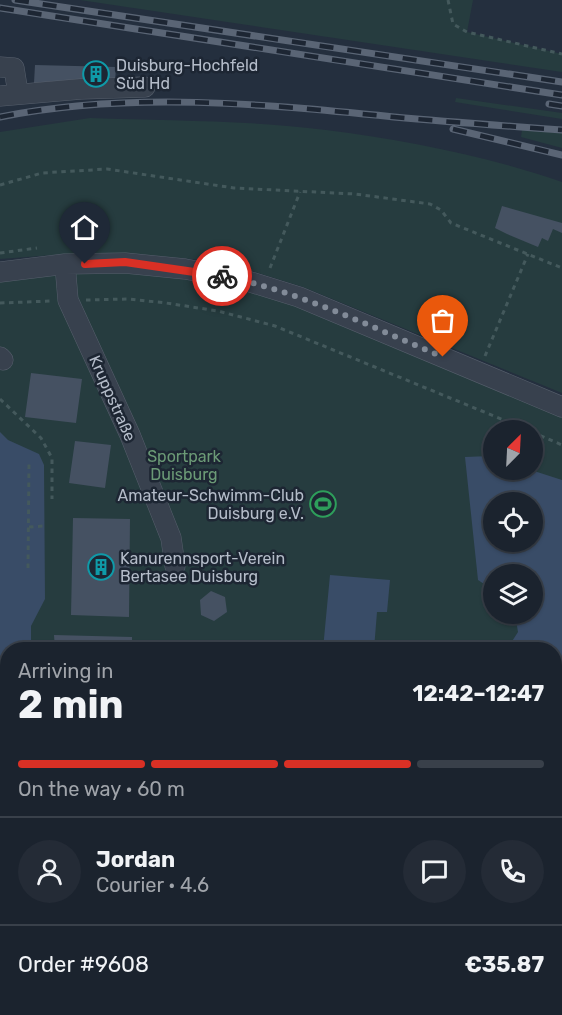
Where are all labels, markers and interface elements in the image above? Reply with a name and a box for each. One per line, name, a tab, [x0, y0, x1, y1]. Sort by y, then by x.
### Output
place label: Duisburg-Hochfeld Süd Hd	[116, 56, 258, 93]
building icon: Duisburg-Hochfeld Süd Hd	[81, 59, 111, 89]
pin	[59, 202, 110, 264]
icon: home	[68, 211, 101, 244]
courier	[192, 246, 252, 306]
icon: bike	[206, 260, 239, 293]
pin	[417, 295, 468, 357]
icon: bag	[426, 304, 459, 337]
street label: Kruppstraße	[85, 352, 140, 444]
north arrow	[483, 420, 543, 480]
map controls	[483, 420, 543, 624]
park label: Sportpark Duisburg	[147, 447, 222, 484]
place label: Amateur-Schwimm-Club Duisburg e.V.	[118, 486, 304, 523]
sports icon: Amateur-Schwimm-Club Duisburg e.V.	[308, 489, 338, 519]
button: locate	[483, 492, 543, 552]
place label: Kanurennsport-Verein Bertasee Duisburg	[120, 549, 285, 586]
building icon: Kanurennsport-Verein Bertasee Duisburg	[86, 552, 116, 582]
button: layers	[483, 564, 543, 624]
text: Arriving in	[18, 659, 113, 683]
text: 12:42–12:47	[413, 680, 544, 707]
text: 2 min	[18, 682, 124, 728]
text: On the way · 60 m	[18, 777, 185, 801]
button: person	[18, 840, 81, 903]
button: chat	[403, 840, 466, 903]
button: phone	[481, 840, 544, 903]
text: Jordan	[96, 846, 175, 873]
text: Courier · 4.6	[96, 873, 209, 897]
text: Order #9608	[18, 951, 149, 978]
text: €35.87	[464, 951, 544, 978]

